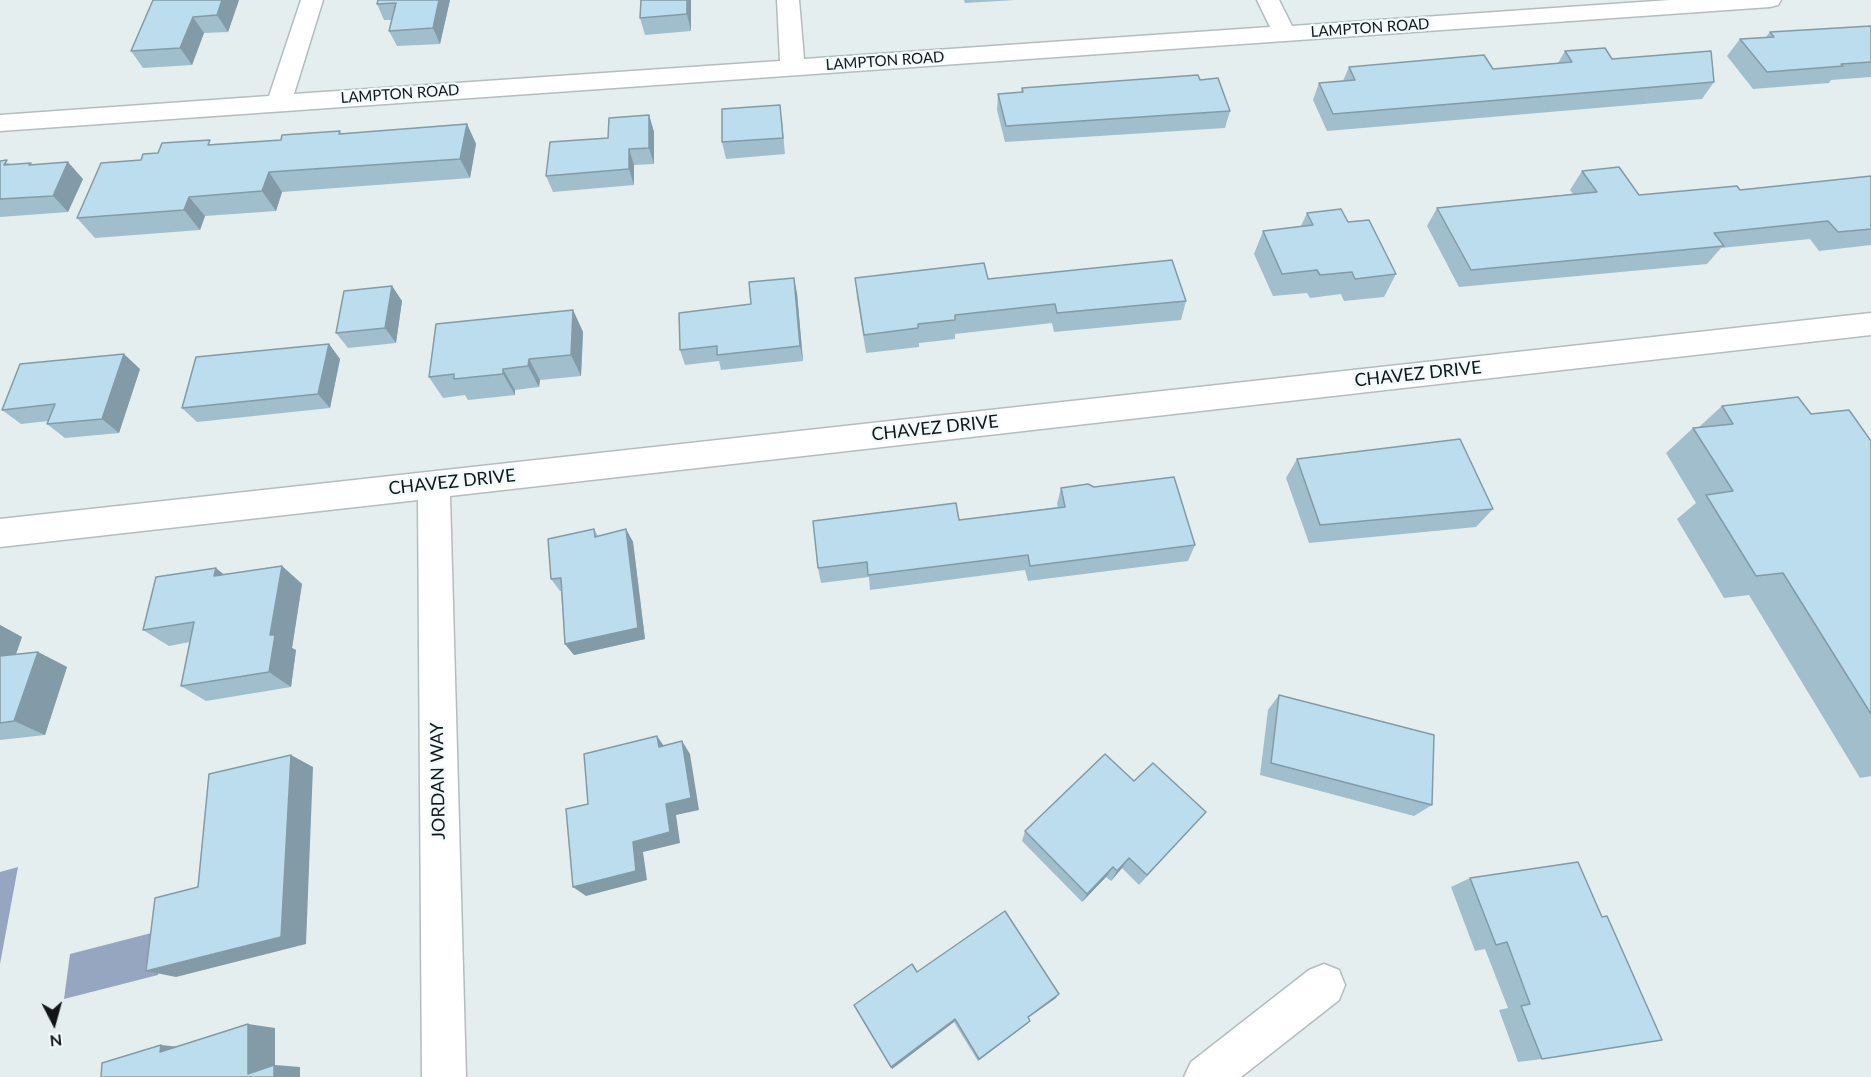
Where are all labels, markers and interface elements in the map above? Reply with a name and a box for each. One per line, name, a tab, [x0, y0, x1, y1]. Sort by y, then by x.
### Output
street label: LAMPTON ROAD	[1310, 15, 1430, 41]
street label: LAMPTON ROAD	[825, 48, 945, 74]
street label: LAMPTON ROAD	[340, 81, 460, 107]
street label: CHAVEZ DRIVE	[1353, 357, 1483, 391]
street label: CHAVEZ DRIVE	[870, 411, 1000, 445]
street label: CHAVEZ DRIVE	[387, 465, 517, 499]
street label: JORDAN WAY	[426, 722, 450, 840]
north arrow	[24, 993, 84, 1053]
text: N	[49, 1031, 63, 1051]

